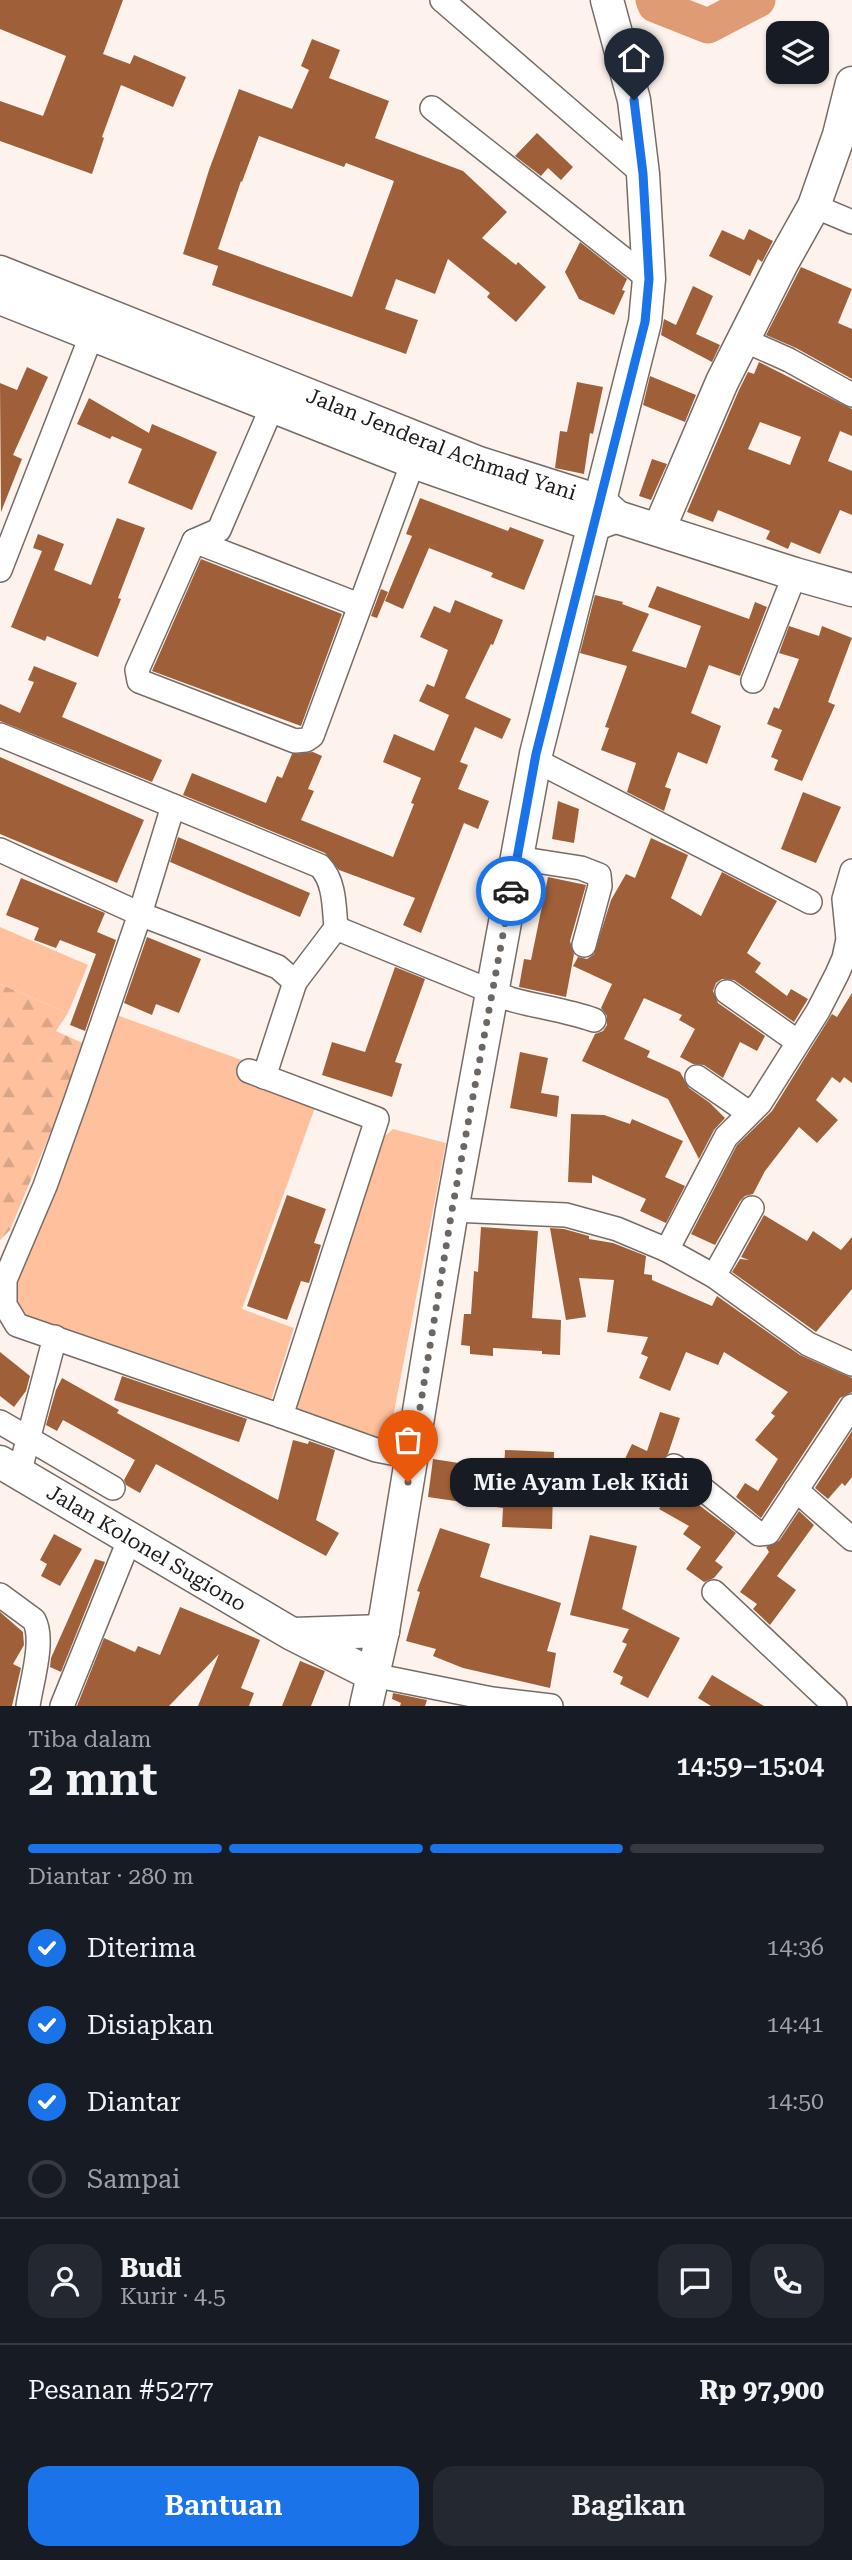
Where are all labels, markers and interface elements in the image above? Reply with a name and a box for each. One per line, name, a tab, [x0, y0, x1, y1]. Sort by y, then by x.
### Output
map controls	[766, 21, 829, 84]
button: layers	[766, 21, 829, 84]
pin	[604, 28, 664, 100]
icon: home	[615, 39, 653, 77]
street label: Jalan Jenderal Achmad Yani	[303, 383, 580, 505]
courier	[476, 856, 546, 926]
icon: car	[492, 872, 530, 910]
pin	[378, 1410, 438, 1482]
icon: bag	[389, 1421, 427, 1459]
callout: Mie Ayam Lek Kidi	[450, 1458, 712, 1506]
text: Mie Ayam Lek Kidi	[473, 1469, 689, 1496]
street label: Jalan Kolonel Sugiono	[42, 1480, 251, 1616]
text: Tiba dalam	[28, 1726, 151, 1753]
text: 14:59–15:04	[676, 1751, 824, 1781]
text: 2 mnt	[28, 1752, 158, 1806]
text: Diantar · 280 m	[28, 1863, 194, 1890]
icon: check	[28, 1929, 66, 1967]
text: Diterima	[87, 1933, 196, 1963]
text: 14:36	[767, 1934, 824, 1961]
icon: check	[28, 2006, 66, 2044]
text: Disiapkan	[87, 2010, 214, 2040]
text: 14:41	[767, 2011, 824, 2038]
icon: check	[28, 2083, 66, 2121]
text: Diantar	[87, 2087, 181, 2117]
text: 14:50	[767, 2088, 824, 2115]
text: Sampai	[87, 2164, 180, 2194]
button: person	[28, 2244, 102, 2318]
button: chat	[658, 2244, 732, 2318]
button: phone	[750, 2244, 824, 2318]
text: Budi	[120, 2253, 182, 2283]
text: Kurir · 4.5	[120, 2283, 226, 2310]
text: Pesanan #5277	[28, 2375, 214, 2405]
text: Rp 97,900	[699, 2375, 824, 2405]
button: Bantuan	[28, 2466, 419, 2546]
button: Bagikan	[433, 2466, 824, 2546]

